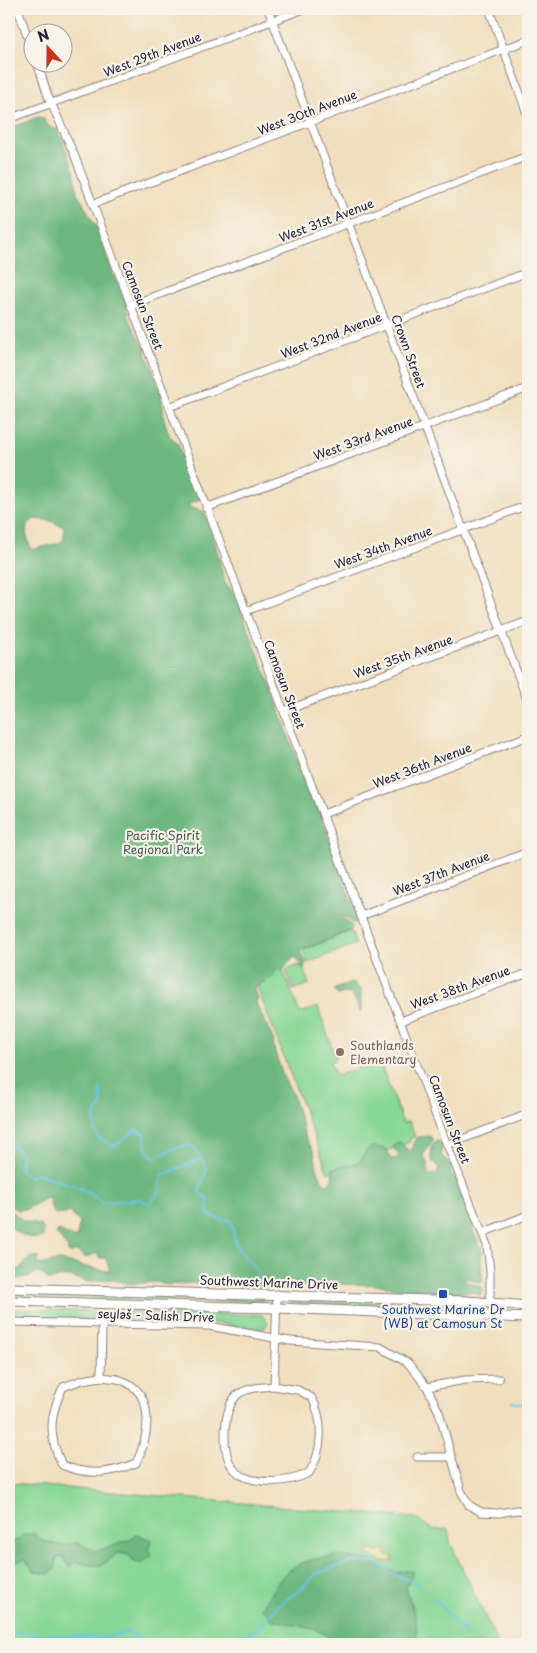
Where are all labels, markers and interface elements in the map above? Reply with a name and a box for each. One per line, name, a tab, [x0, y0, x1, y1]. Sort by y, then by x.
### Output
north arrow	[22, 22, 72, 72]
text: N	[34, 24, 52, 47]
street label: West 29th Avenue	[101, 27, 204, 81]
street label: West 30th Avenue	[255, 85, 360, 139]
street label: West 31st Avenue	[276, 193, 376, 246]
street label: Camosun Street	[118, 258, 168, 352]
street label: West 32nd Avenue	[278, 307, 385, 363]
street label: Crown Street	[387, 312, 431, 390]
street label: West 33rd Avenue	[311, 412, 416, 464]
street label: West 34th Avenue	[331, 521, 435, 573]
street label: West 35th Avenue	[351, 630, 455, 682]
street label: Camosun Street	[260, 637, 310, 731]
street label: West 36th Avenue	[370, 738, 475, 792]
park label: Pacific Spirit Regional Park	[123, 826, 203, 858]
street label: West 37th Avenue	[390, 846, 492, 900]
street label: West 38th Avenue	[408, 961, 513, 1013]
place label: Southlands Elementary	[350, 1036, 417, 1068]
marker: Southlands Elementary	[334, 1046, 346, 1058]
street label: Camosun Street	[425, 1072, 475, 1166]
street label: Southwest Marine Drive	[200, 1271, 338, 1293]
marker: Southwest Marine Dr (WB) at Camosun St	[437, 1288, 449, 1300]
place label: Southwest Marine Dr (WB) at Camosun St	[381, 1300, 505, 1332]
street label: seyləš - Salish Drive	[98, 1304, 214, 1326]

